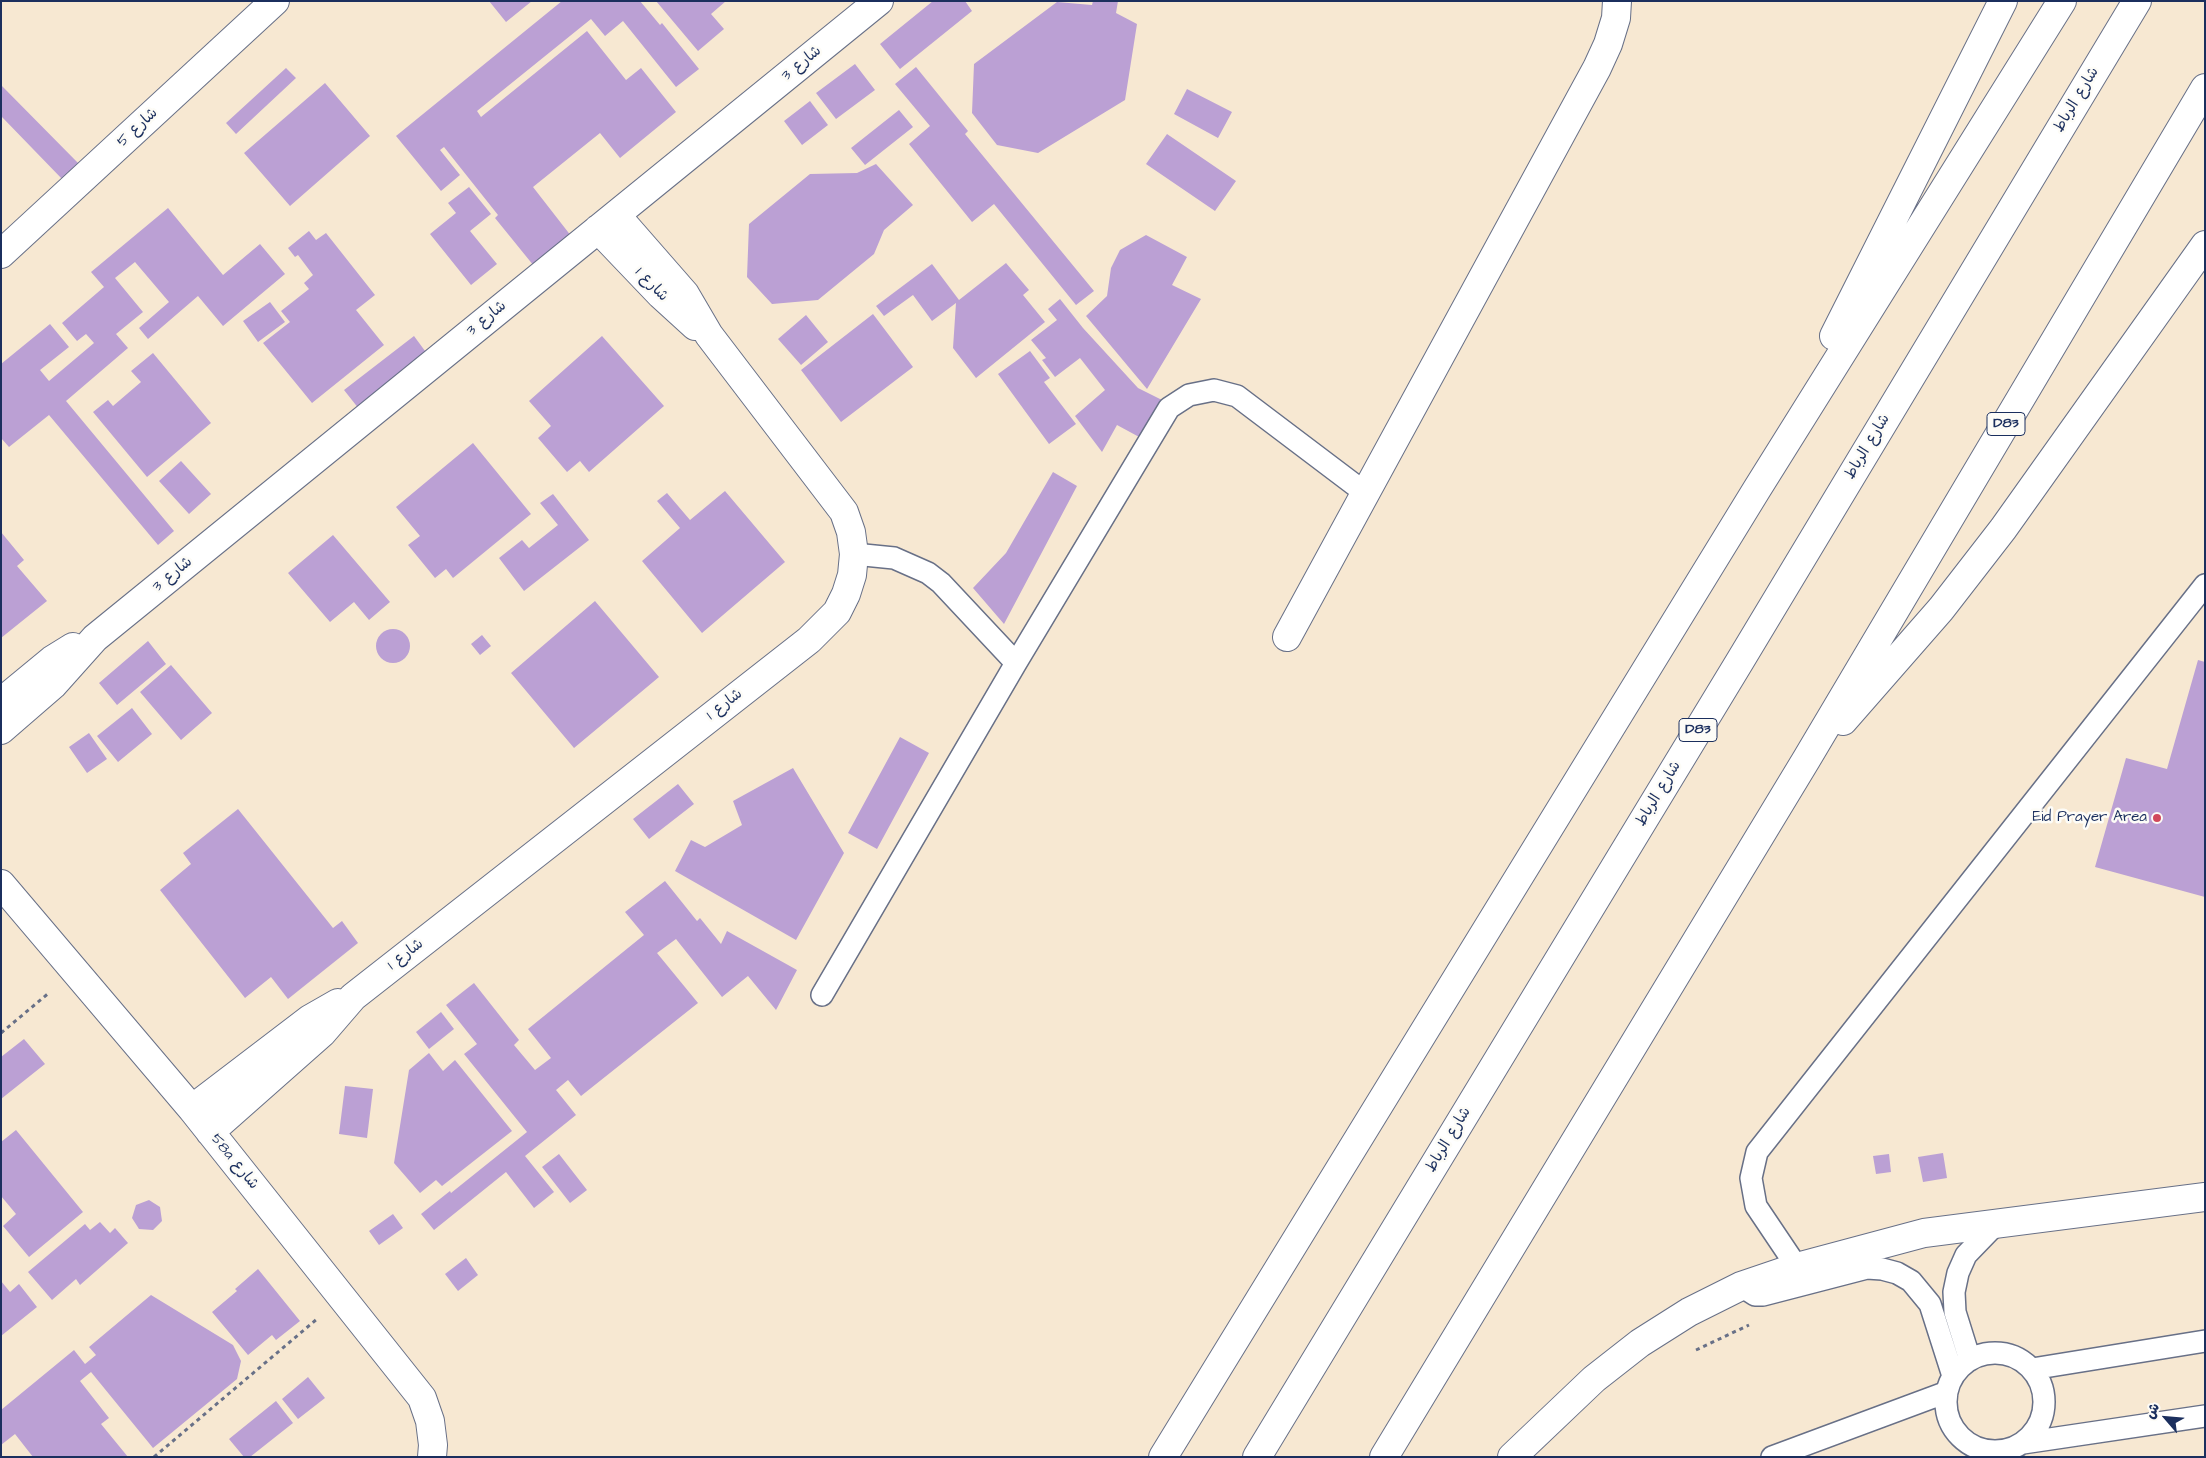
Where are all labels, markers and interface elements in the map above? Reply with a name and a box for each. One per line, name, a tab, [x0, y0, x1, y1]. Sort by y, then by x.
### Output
street label: شارع 3	[778, 43, 826, 85]
street label: شارع الرباط	[2051, 64, 2103, 136]
street label: شارع 5	[114, 105, 162, 151]
street label: شارع 1	[630, 264, 672, 306]
street label: شارع 3	[463, 298, 511, 340]
street label: شارع الرباط	[1842, 411, 1894, 483]
road number: D83	[1987, 412, 2025, 436]
street label: شارع 3	[149, 554, 197, 596]
street label: شارع 1	[704, 685, 746, 725]
road number: D83	[1679, 718, 1717, 742]
street label: شارع الرباط	[1633, 758, 1685, 830]
place label: Eid Prayer Area	[2032, 809, 2147, 827]
marker: Eid Prayer Area	[2151, 812, 2163, 824]
street label: شارع 1	[385, 935, 427, 975]
street label: شارع الرباط	[1423, 1104, 1475, 1176]
street label: 58a شارع	[206, 1131, 262, 1193]
north arrow	[2141, 1393, 2191, 1443]
text: ش	[2140, 1400, 2165, 1423]

